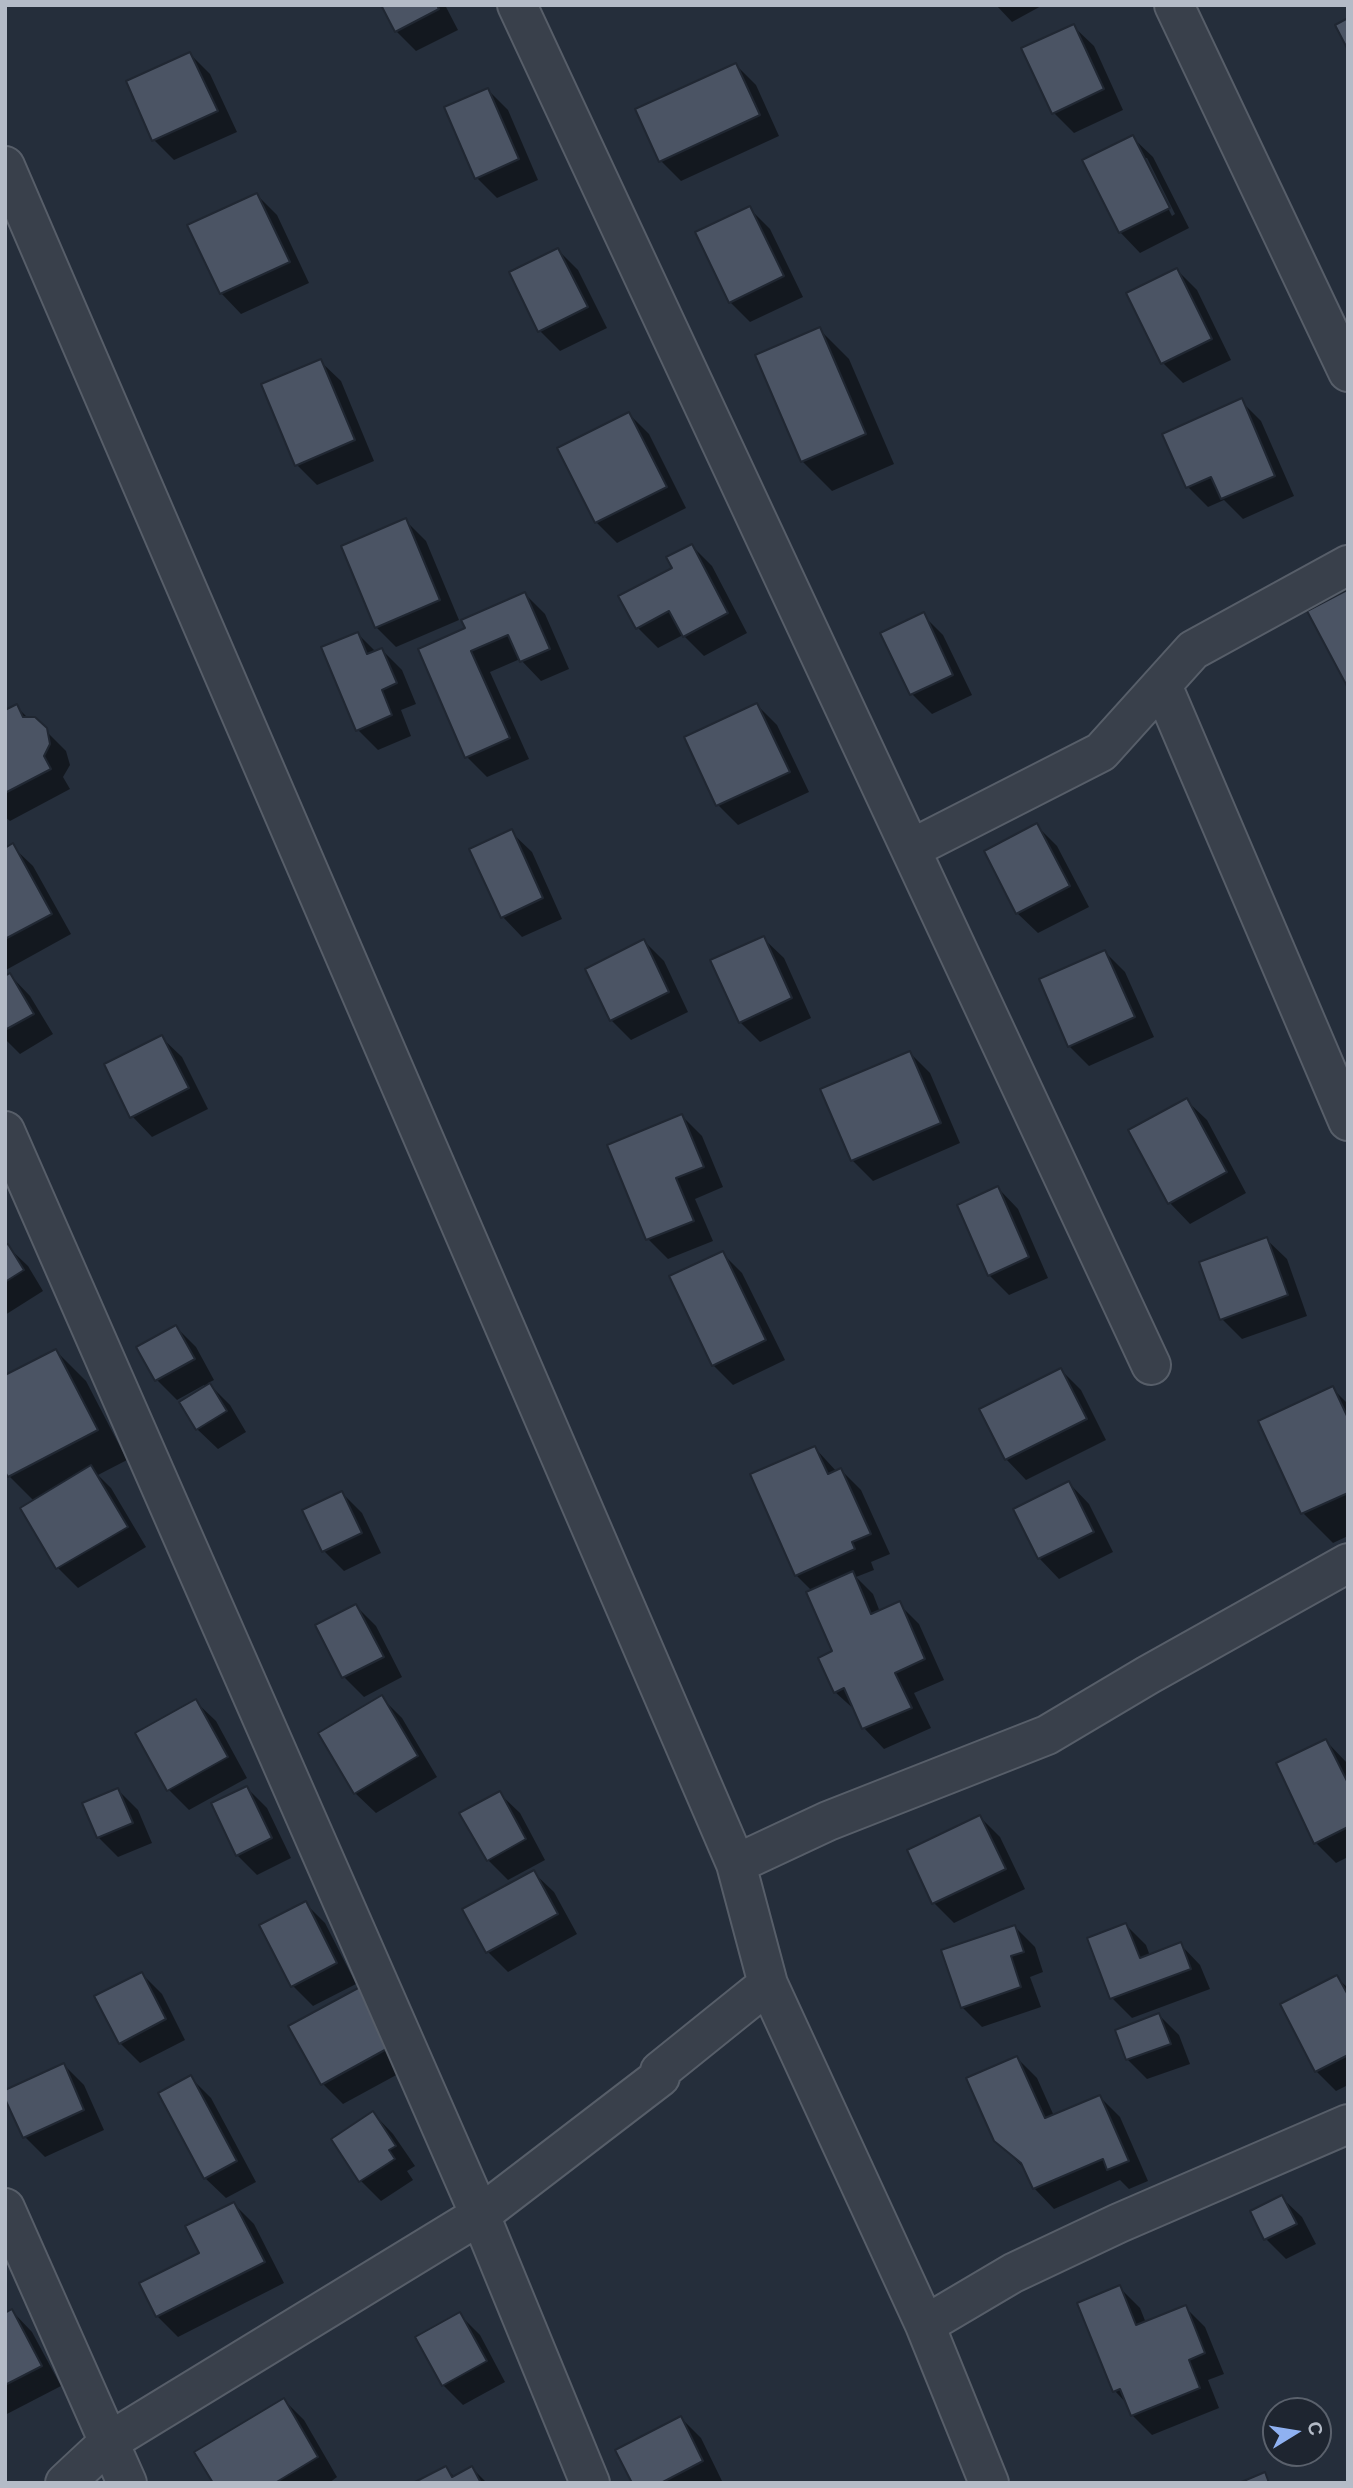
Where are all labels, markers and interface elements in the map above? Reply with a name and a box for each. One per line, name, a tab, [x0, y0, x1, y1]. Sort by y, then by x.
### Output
north arrow	[1262, 2397, 1332, 2467]
text: С	[1304, 2419, 1329, 2437]

